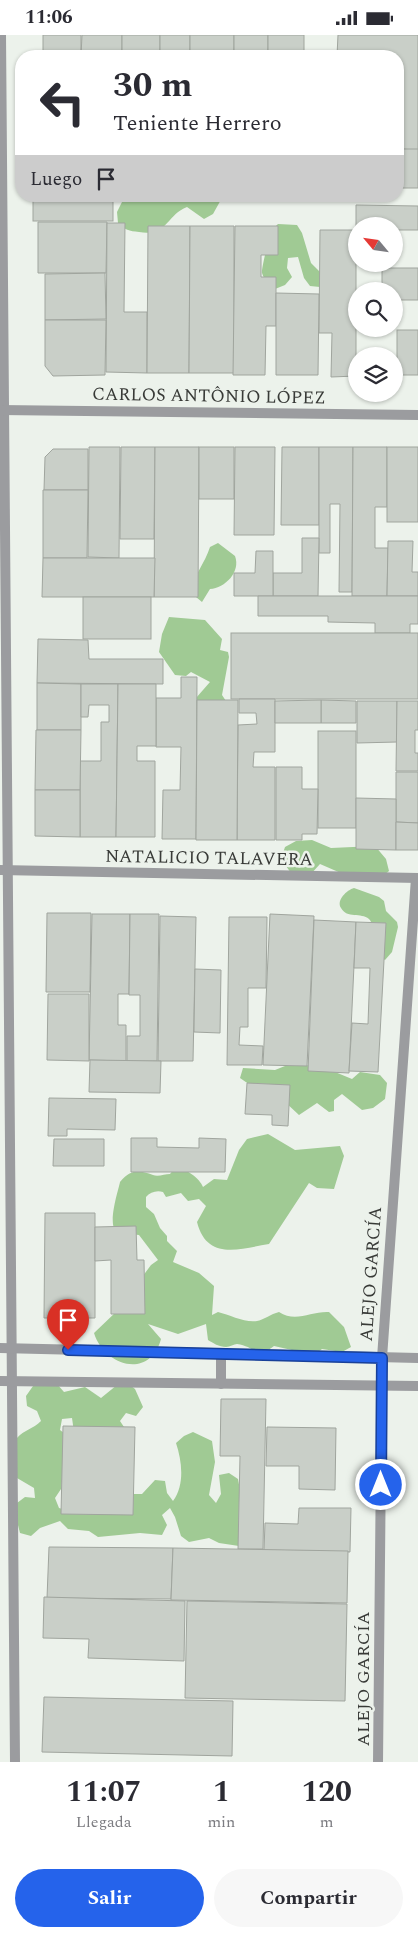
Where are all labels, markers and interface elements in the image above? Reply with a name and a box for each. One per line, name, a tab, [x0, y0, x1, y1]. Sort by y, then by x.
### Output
text: 11:06	[25, 3, 73, 32]
text: 30 m	[113, 59, 193, 112]
icon: left	[30, 70, 95, 135]
text: Teniente Herrero	[113, 107, 282, 140]
text: Luego	[30, 165, 82, 194]
icon: arrive	[92, 165, 120, 193]
north arrow	[348, 217, 402, 273]
map controls	[348, 217, 403, 402]
button: search	[348, 282, 403, 337]
button: layers	[348, 347, 403, 402]
street label: CARLOS ANTÔNIO LÓPEZ	[92, 380, 326, 412]
street label: NATALICIO TALAVERA	[105, 843, 313, 873]
street label: ALEJO GARCÍA	[353, 1206, 389, 1342]
pin	[47, 1299, 89, 1350]
icon: arrive	[54, 1306, 82, 1334]
position arrow	[354, 1458, 406, 1510]
street label: ALEJO GARCÍA	[350, 1612, 377, 1746]
text: 11:07	[66, 1769, 141, 1815]
text: 1	[213, 1769, 230, 1815]
text: 120	[301, 1769, 352, 1815]
text: Llegada	[76, 1810, 132, 1834]
text: min	[207, 1810, 235, 1834]
text: m	[320, 1810, 334, 1834]
button: Salir	[15, 1869, 204, 1927]
button: Compartir	[214, 1869, 403, 1927]

